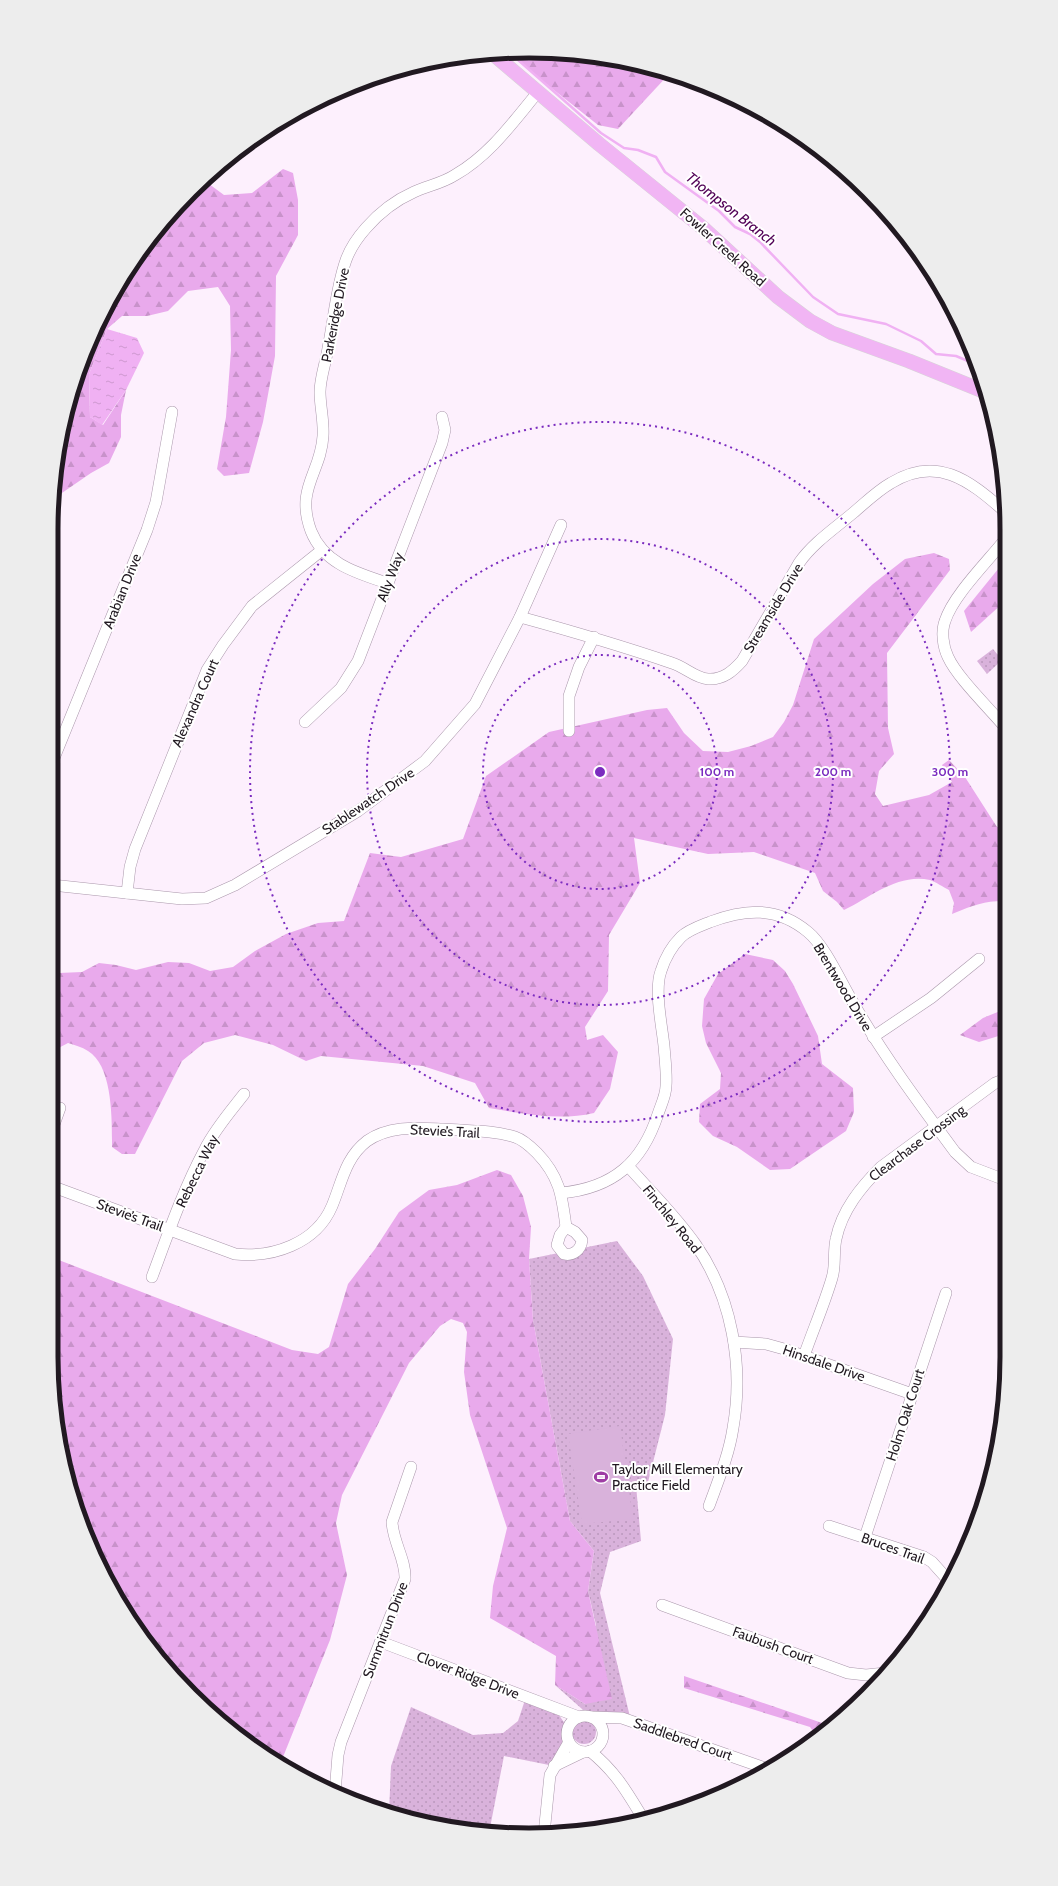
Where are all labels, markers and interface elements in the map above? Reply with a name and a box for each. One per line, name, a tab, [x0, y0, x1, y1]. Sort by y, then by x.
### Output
water label: Thompson Branch	[682, 168, 780, 250]
street label: Fowler Creek Road	[676, 204, 770, 290]
street label: Parkeridge Drive	[317, 266, 353, 364]
street label: Ally Way	[372, 550, 408, 604]
street label: Arabian Drive	[99, 551, 145, 631]
street label: Streamside Drive	[739, 560, 807, 656]
street label: Alexandra Court	[168, 656, 223, 750]
street label: Stablewatch Drive	[318, 764, 418, 838]
text: 100 m	[700, 764, 734, 779]
text: 200 m	[815, 764, 851, 779]
text: 300 m	[932, 764, 968, 779]
centre of rings	[593, 765, 607, 779]
street label: Brentwood Drive	[810, 940, 876, 1034]
street label: Clearchase Crossing	[865, 1100, 970, 1185]
street label: Stevie’s Trail	[410, 1120, 481, 1142]
street label: Rebecca Way	[172, 1132, 222, 1210]
street label: Finchley Road	[639, 1181, 705, 1257]
street label: Stevie’s Trail	[94, 1195, 167, 1236]
street label: Hinsdale Drive	[781, 1341, 867, 1385]
street label: Holm Oak Court	[882, 1367, 928, 1463]
place label: Taylor Mill Elementary Practice Field	[612, 1460, 743, 1494]
sports icon: Taylor Mill Elementary Practice Field	[593, 1469, 609, 1485]
street label: Bruces Trail	[859, 1528, 928, 1568]
street label: Summitrun Drive	[358, 1579, 412, 1681]
street label: Faubush Court	[730, 1622, 816, 1668]
street label: Clover Ridge Drive	[414, 1647, 522, 1703]
street label: Saddlebred Court	[631, 1714, 735, 1764]

